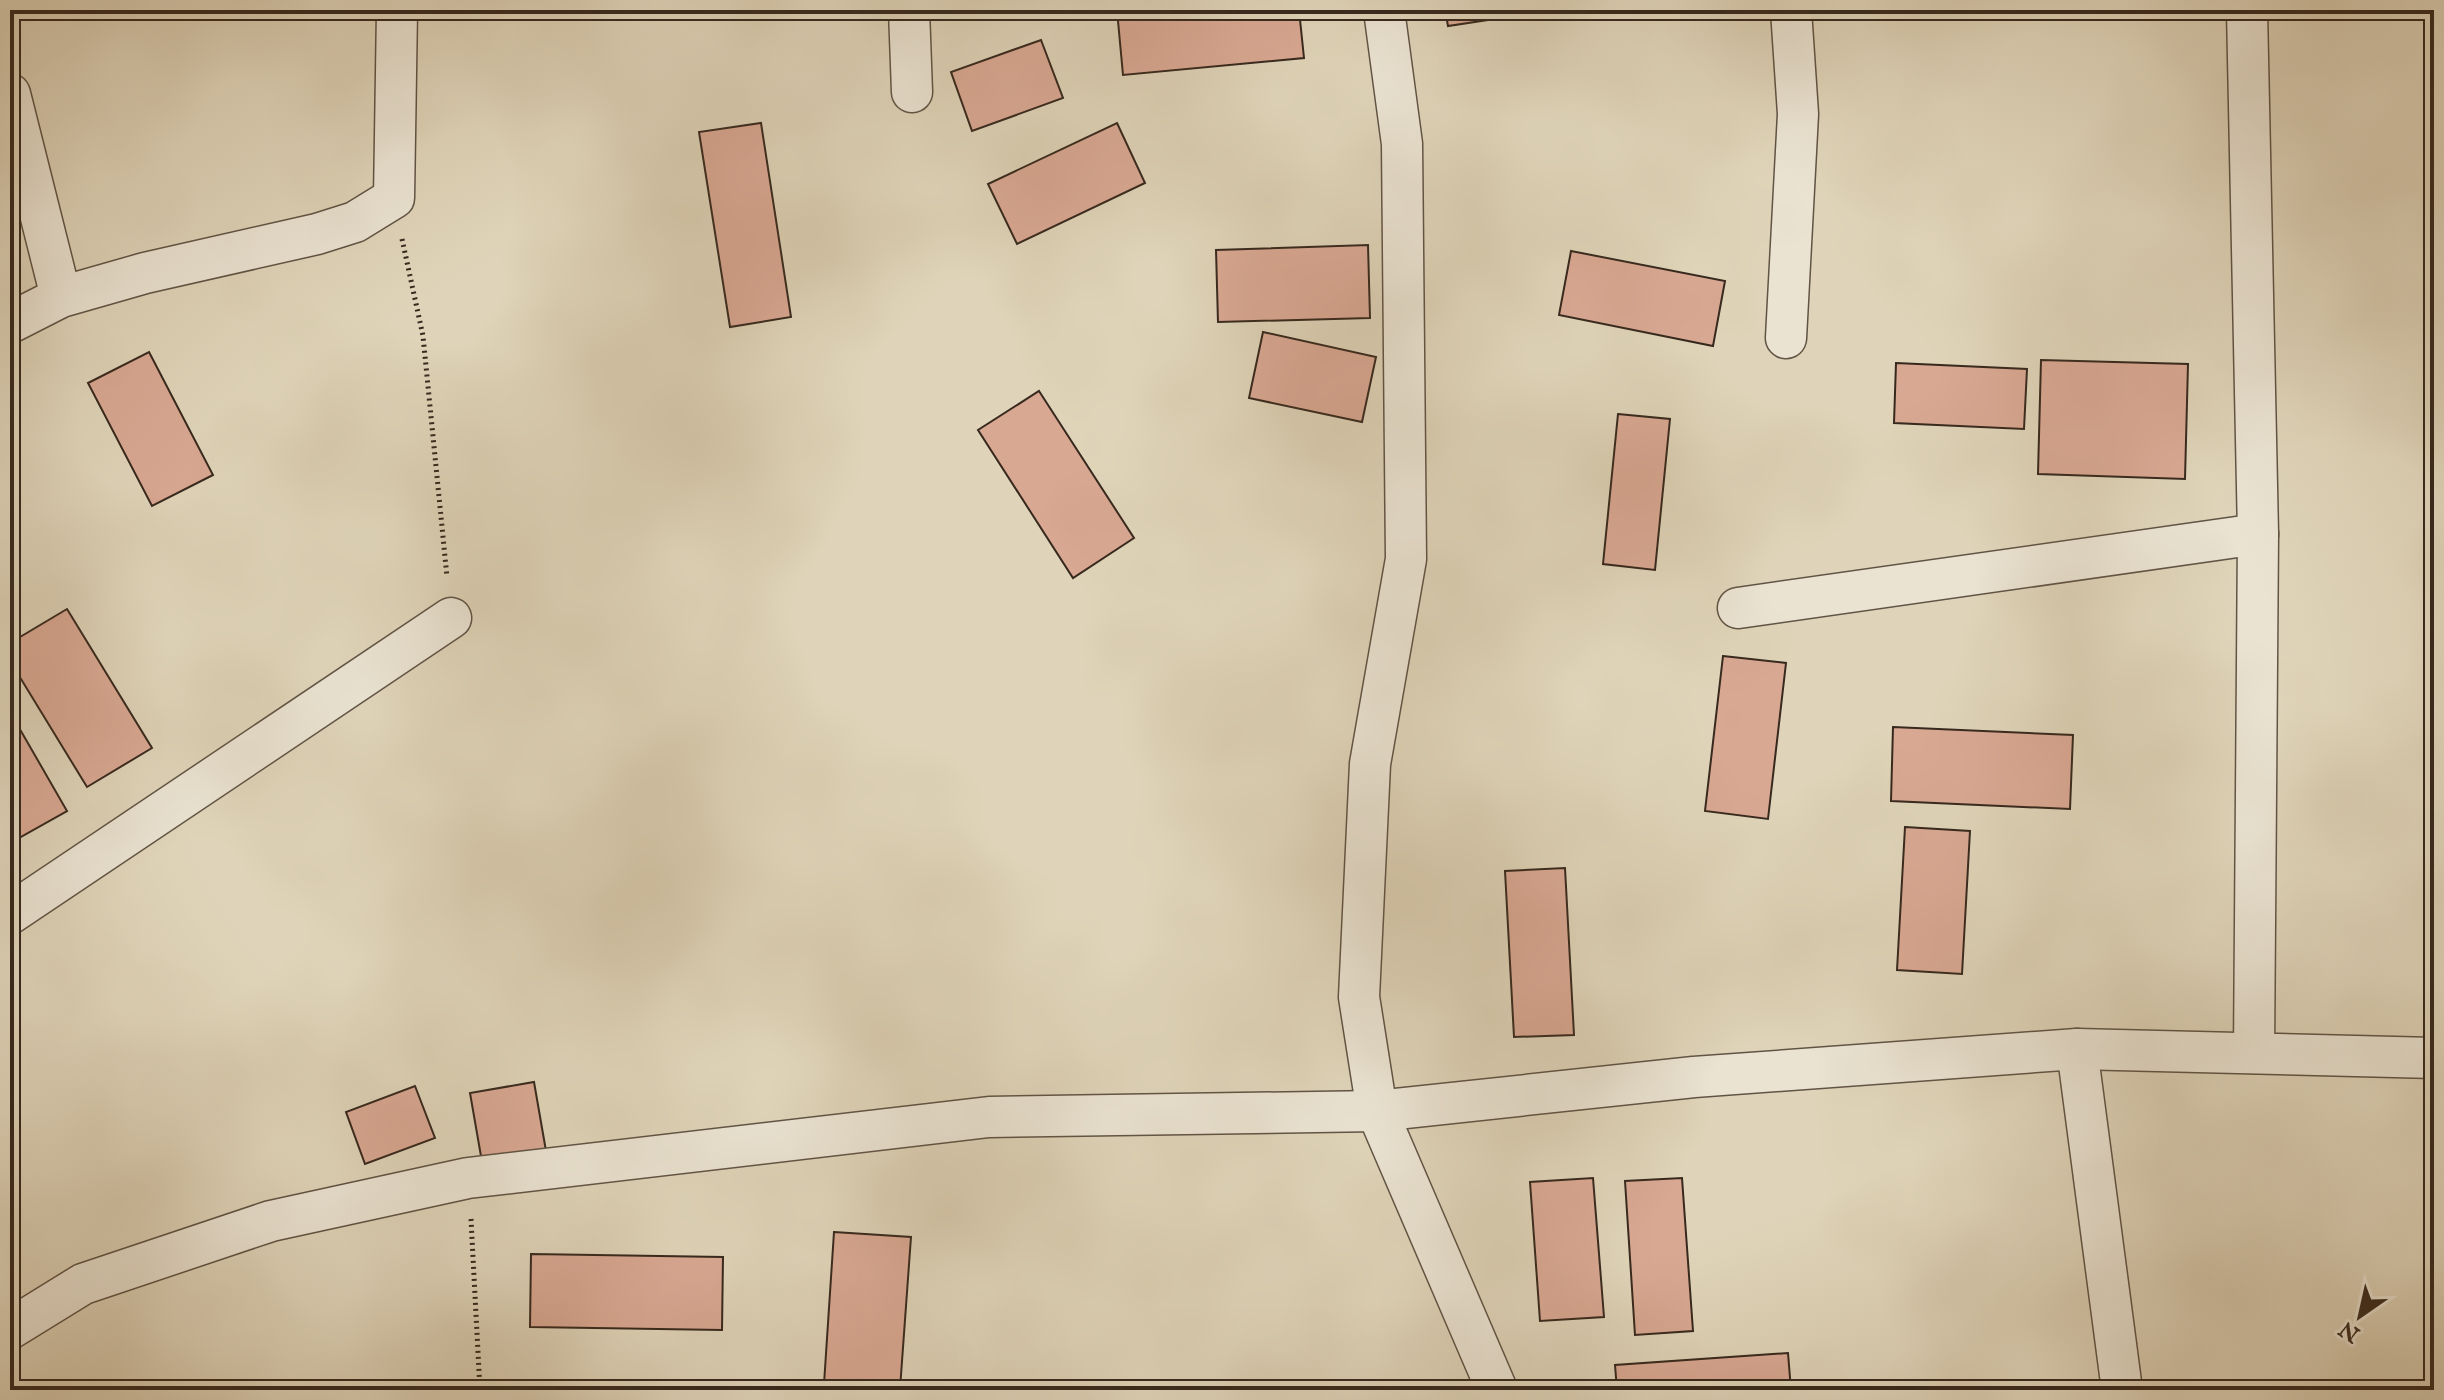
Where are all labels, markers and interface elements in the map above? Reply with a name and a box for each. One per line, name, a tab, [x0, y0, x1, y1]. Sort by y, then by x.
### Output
north arrow	[2320, 1276, 2400, 1356]
text: N	[2334, 1314, 2366, 1348]

